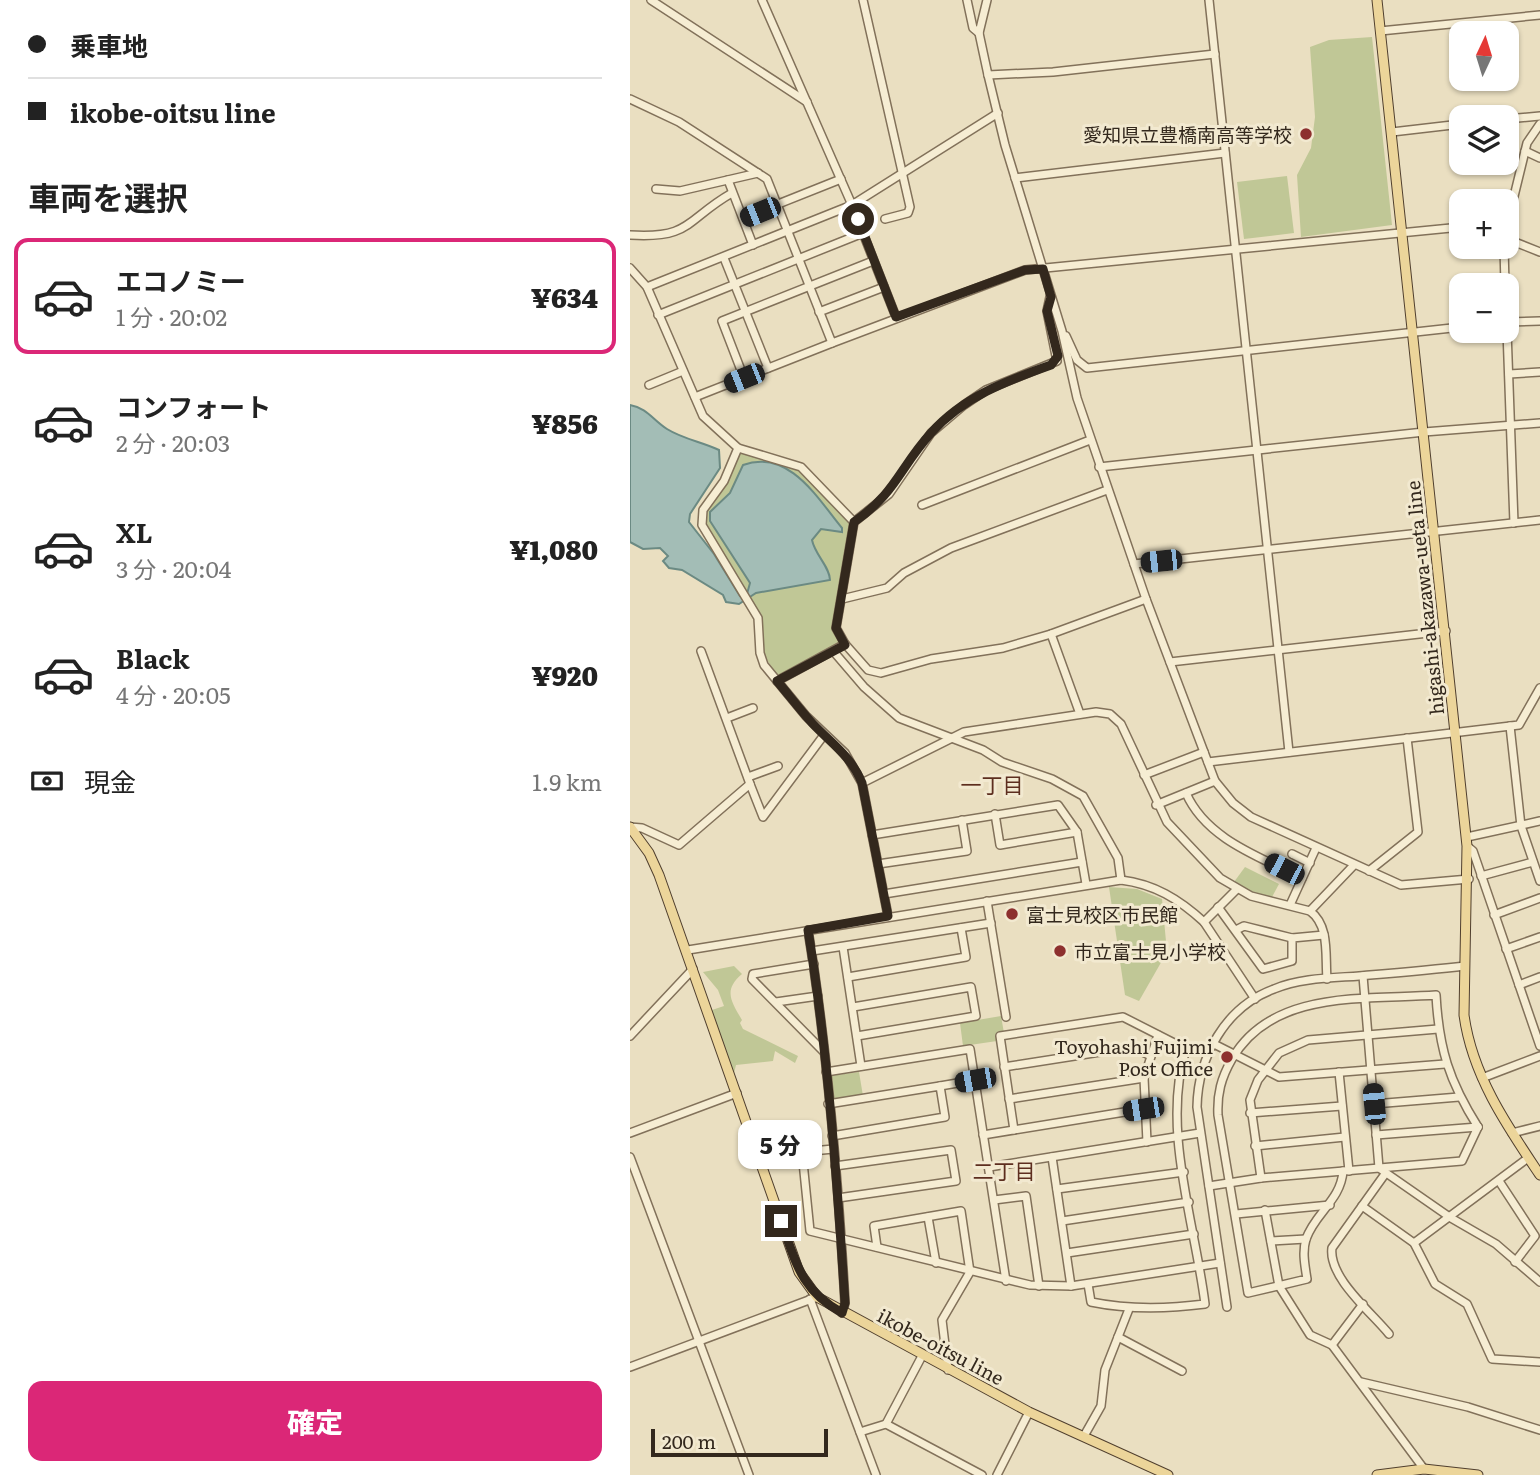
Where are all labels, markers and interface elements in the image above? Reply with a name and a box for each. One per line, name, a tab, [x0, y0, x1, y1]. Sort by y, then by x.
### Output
north arrow	[1449, 21, 1519, 91]
map controls	[1449, 21, 1519, 343]
text: 乗車地	[70, 25, 148, 64]
text: ikobe-oitsu line	[70, 92, 276, 131]
button: layers	[1449, 105, 1519, 175]
place label: 愛知県立豊橋南高等学校	[1083, 120, 1292, 148]
marker: 愛知県立豊橋南高等学校	[1298, 126, 1314, 142]
text: 車両を選択	[28, 172, 188, 220]
button: +	[1449, 189, 1519, 259]
car	[737, 194, 784, 230]
route start	[842, 203, 874, 235]
text: エコノミー	[116, 260, 246, 299]
icon: car	[32, 265, 95, 328]
button: −	[1449, 273, 1519, 343]
text: ¥634	[531, 277, 598, 316]
text: 1 分 · 20:02	[116, 299, 227, 333]
car	[721, 360, 768, 396]
text: コンフォート	[116, 386, 271, 425]
icon: car	[32, 391, 95, 454]
text: ¥856	[531, 403, 598, 442]
text: 2 分 · 20:03	[116, 425, 230, 459]
street label: higashi-akazawa-ueta line	[1398, 479, 1450, 717]
text: XL	[116, 512, 153, 551]
icon: car	[32, 517, 95, 580]
text: ¥1,080	[509, 529, 598, 568]
car	[1140, 548, 1183, 574]
text: 3 分 · 20:04	[116, 551, 232, 585]
text: Black	[116, 638, 190, 677]
icon: car	[32, 643, 95, 706]
text: ¥920	[531, 655, 598, 694]
text: 4 分 · 20:05	[116, 677, 231, 711]
text: 現金	[84, 761, 136, 800]
icon: cash	[28, 762, 66, 800]
text: 1.9 km	[532, 764, 602, 798]
district label: 一丁目	[961, 768, 1024, 799]
car	[1261, 850, 1308, 888]
place label: 富士見校区市民館	[1026, 900, 1178, 928]
marker: 富士見校区市民館	[1004, 906, 1020, 922]
place label: 市立富士見小学校	[1074, 937, 1226, 965]
marker: 市立富士見小学校	[1052, 943, 1068, 959]
place label: Toyohashi Fujimi Post Office	[1054, 1032, 1213, 1082]
marker: Toyohashi Fujimi Post Office	[1219, 1049, 1235, 1065]
car	[953, 1066, 998, 1094]
car	[1362, 1082, 1387, 1126]
car	[1121, 1095, 1166, 1123]
callout: 5 分	[739, 1120, 823, 1168]
text: 5 分	[760, 1127, 800, 1161]
district label: 二丁目	[973, 1154, 1036, 1185]
route end	[765, 1205, 797, 1237]
street label: ikobe-oitsu line	[873, 1301, 1009, 1391]
button: 確定	[28, 1381, 602, 1461]
scale bar	[651, 1426, 828, 1458]
text: 200 m	[662, 1427, 716, 1455]

